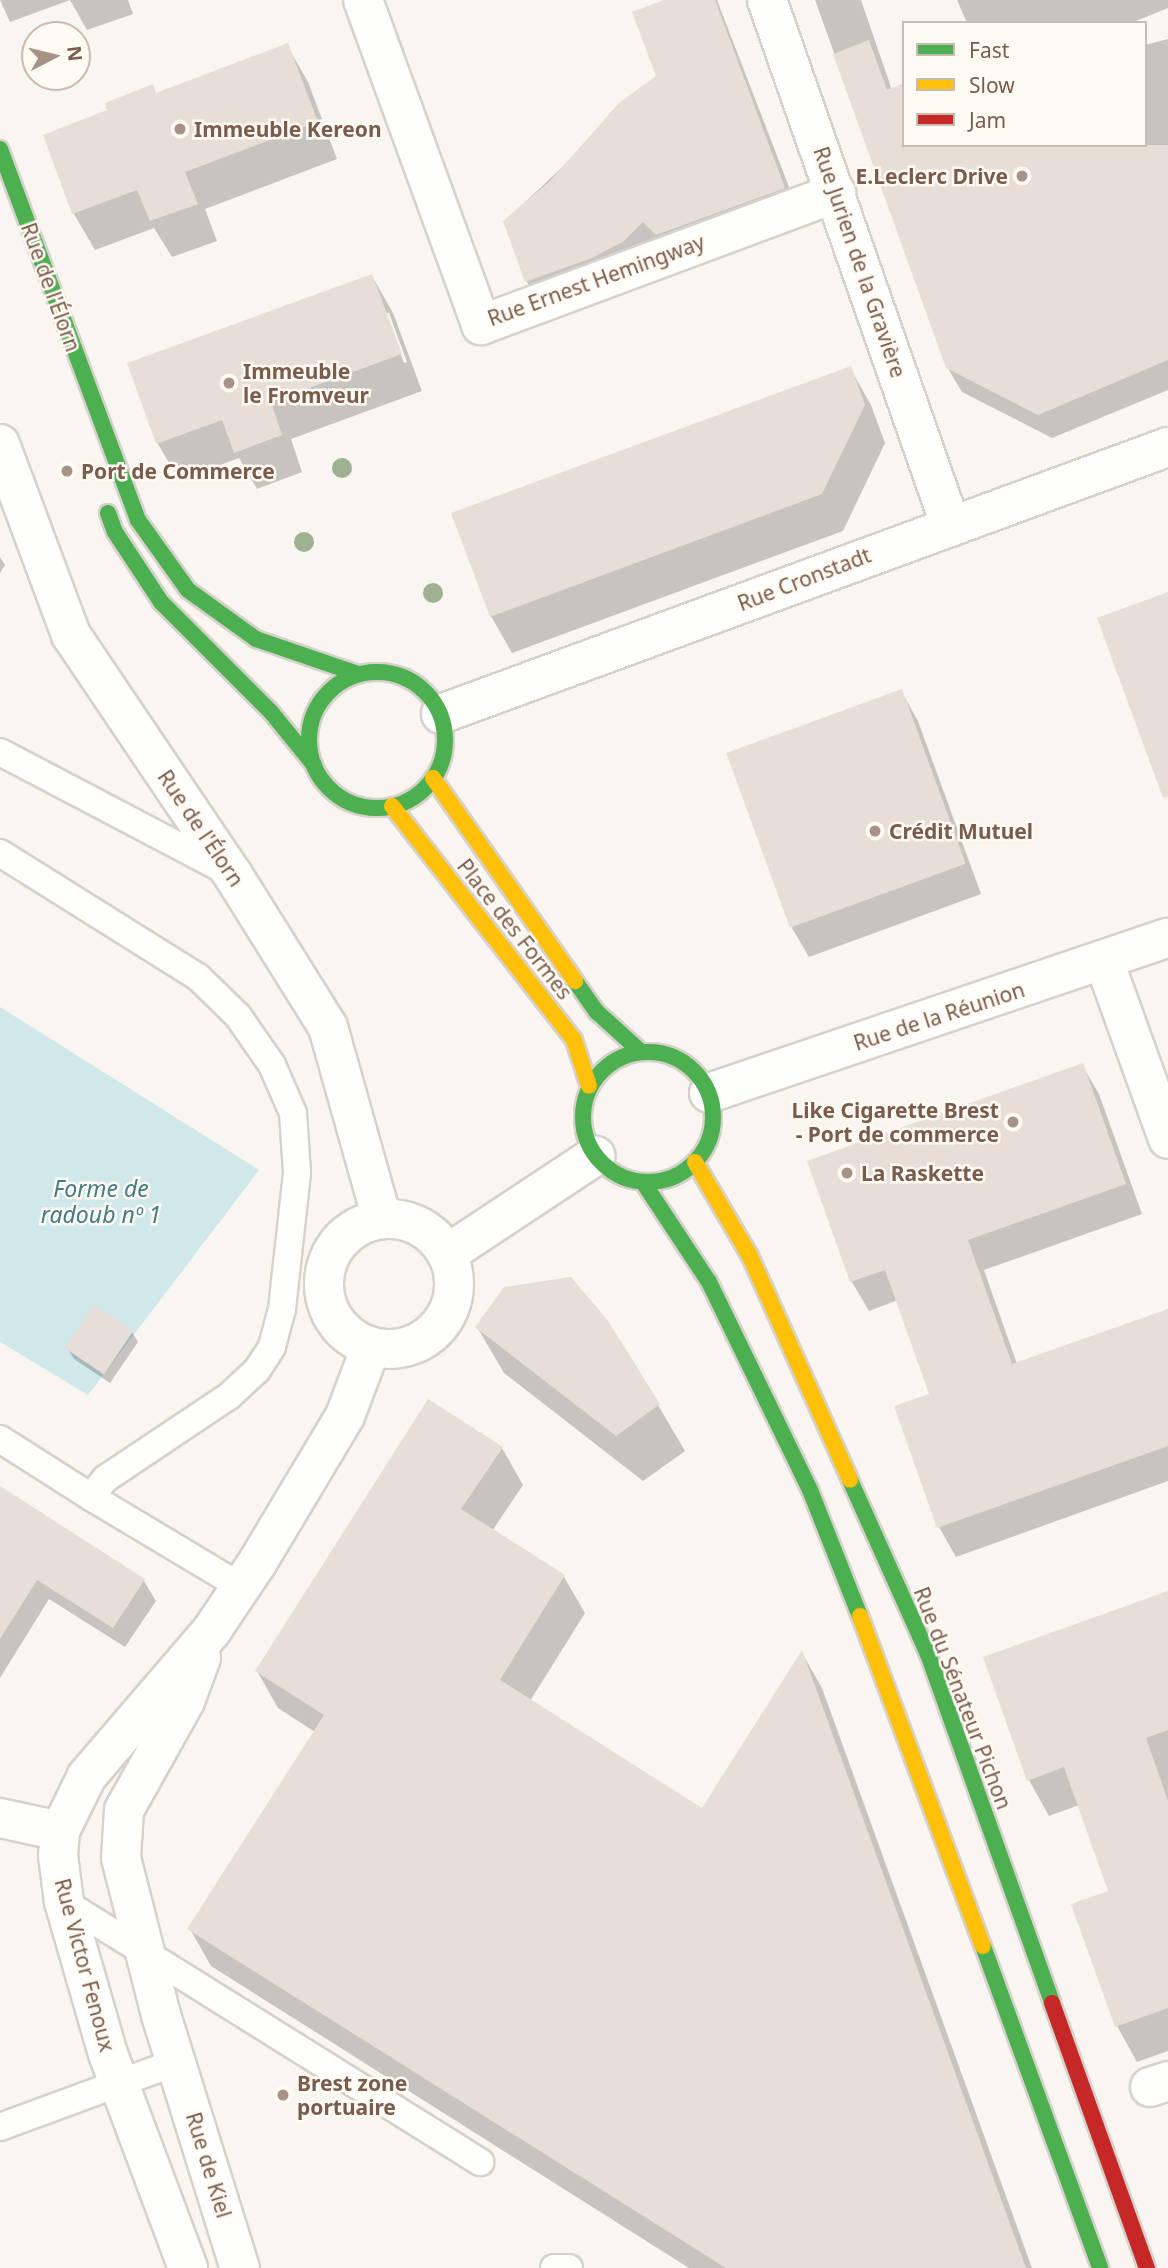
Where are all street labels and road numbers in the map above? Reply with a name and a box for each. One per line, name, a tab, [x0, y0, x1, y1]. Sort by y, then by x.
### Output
street label: Rue Jurien de la Gravière	[809, 143, 911, 381]
street label: Rue de l'Élorn	[16, 219, 86, 355]
street label: Rue Ernest Hemingway	[484, 229, 708, 331]
street label: Rue Cronstadt	[734, 542, 874, 616]
street label: Rue de l'Élorn	[153, 765, 249, 891]
street label: Place des Formes	[452, 854, 578, 1004]
street label: Rue de la Réunion	[850, 976, 1028, 1056]
street label: Rue du Sénateur Pichon	[909, 1583, 1017, 1813]
street label: Rue Victor Fenoux	[50, 1876, 120, 2054]
street label: Rue de Kiel	[181, 2109, 237, 2221]

